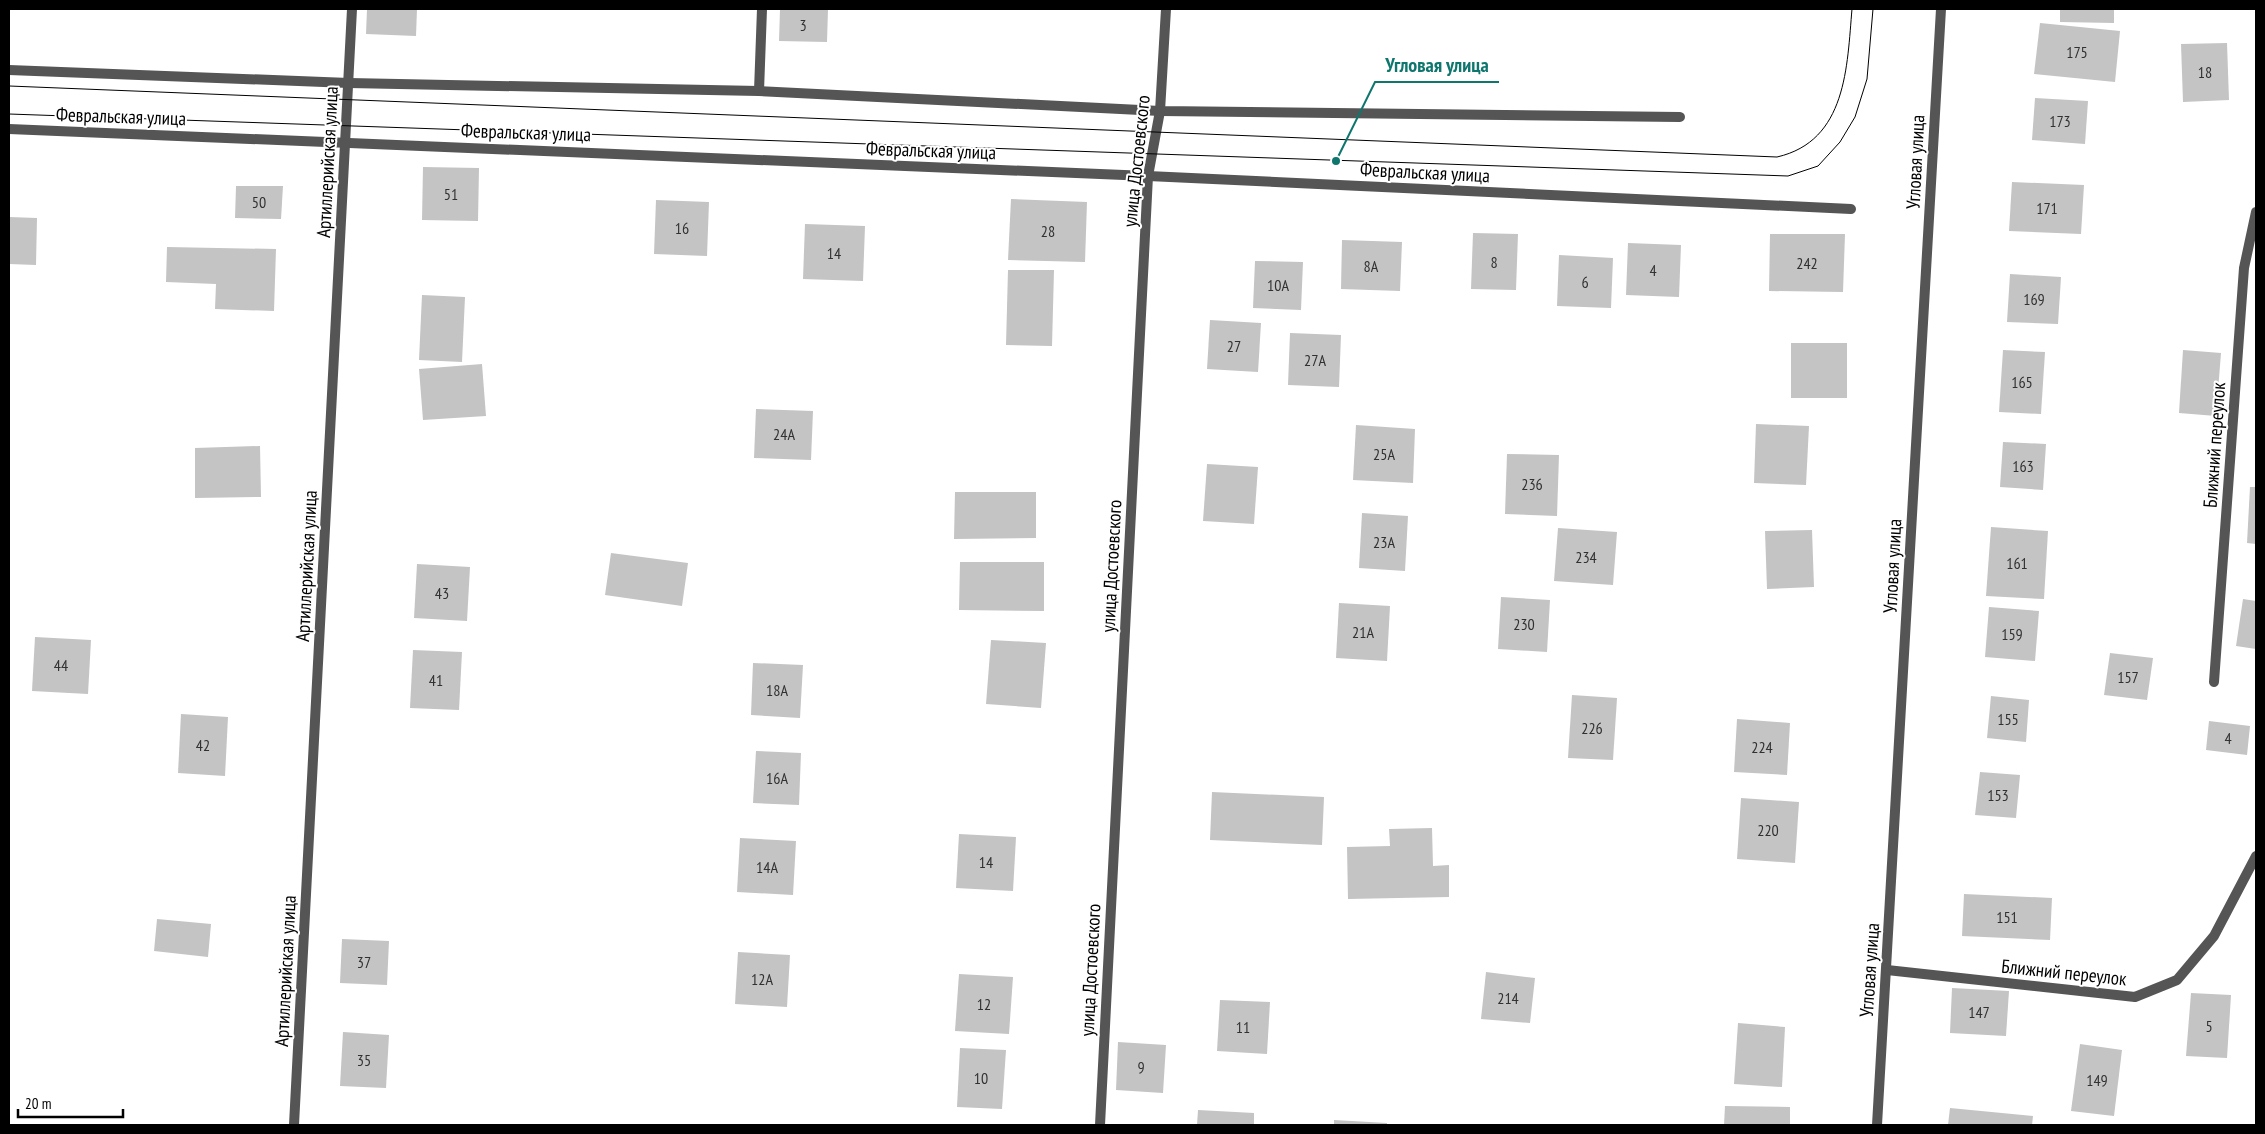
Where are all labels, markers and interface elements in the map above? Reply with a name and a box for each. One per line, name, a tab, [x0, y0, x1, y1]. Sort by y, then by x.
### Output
house number: 3	[799, 15, 807, 35]
house number: 175	[2066, 42, 2088, 62]
callout: Угловая улица	[1375, 47, 1499, 82]
text: Угловая улица	[1384, 52, 1489, 78]
house number: 18	[2198, 62, 2212, 82]
street label: Артиллерийская улица	[311, 86, 343, 238]
street label: улица Достоевского	[1117, 94, 1155, 228]
street label: Февральская улица	[56, 102, 186, 130]
house number: 173	[2049, 111, 2071, 131]
street label: Угловая улица	[1901, 114, 1929, 210]
street label: Февральская улица	[461, 118, 591, 146]
street label: Февральская улица	[866, 136, 996, 164]
street label: Февральская улица	[1359, 157, 1491, 187]
house number: 51	[444, 184, 458, 204]
house number: 50	[252, 192, 266, 212]
house number: 171	[2036, 198, 2058, 218]
house number: 16	[675, 218, 689, 238]
house number: 28	[1041, 221, 1055, 241]
house number: 14	[827, 243, 841, 263]
house number: 8	[1490, 252, 1498, 272]
house number: 242	[1796, 253, 1818, 273]
house number: 8А	[1364, 256, 1379, 276]
house number: 4	[1649, 260, 1657, 280]
house number: 6	[1581, 272, 1589, 292]
house number: 10А	[1267, 275, 1289, 295]
house number: 169	[2023, 289, 2045, 309]
house number: 27	[1227, 336, 1241, 356]
house number: 27А	[1304, 350, 1326, 370]
house number: 165	[2011, 372, 2033, 392]
street label: Ближний переулок	[2198, 381, 2230, 509]
house number: 24А	[773, 424, 795, 444]
house number: 25А	[1373, 444, 1395, 464]
house number: 163	[2012, 456, 2034, 476]
house number: 236	[1521, 474, 1543, 494]
street label: Артиллерийская улица	[290, 490, 322, 642]
street label: улица Достоевского	[1096, 499, 1126, 633]
street label: Угловая улица	[1878, 518, 1906, 614]
house number: 23А	[1373, 532, 1395, 552]
house number: 234	[1575, 547, 1597, 567]
house number: 161	[2006, 553, 2028, 573]
house number: 43	[435, 583, 449, 603]
house number: 230	[1513, 614, 1535, 634]
house number: 21А	[1352, 622, 1374, 642]
house number: 159	[2001, 624, 2023, 644]
house number: 44	[54, 655, 68, 675]
house number: 157	[2117, 667, 2139, 687]
house number: 41	[429, 670, 443, 690]
house number: 18А	[766, 680, 788, 700]
house number: 155	[1997, 709, 2019, 729]
house number: 226	[1581, 718, 1603, 738]
house number: 4	[2224, 728, 2232, 748]
house number: 42	[196, 735, 210, 755]
house number: 224	[1751, 737, 1773, 757]
house number: 16А	[766, 768, 788, 788]
house number: 153	[1987, 785, 2009, 805]
house number: 220	[1757, 820, 1779, 840]
house number: 14	[979, 852, 993, 872]
house number: 14А	[756, 857, 778, 877]
street label: Артиллерийская улица	[269, 895, 301, 1047]
street label: улица Достоевского	[1075, 903, 1105, 1037]
house number: 151	[1996, 907, 2018, 927]
street label: Угловая улица	[1854, 922, 1884, 1018]
house number: 37	[357, 952, 371, 972]
street label: Ближний переулок	[2000, 953, 2128, 991]
house number: 12А	[751, 969, 773, 989]
house number: 214	[1497, 988, 1519, 1008]
house number: 12	[977, 994, 991, 1014]
house number: 147	[1968, 1002, 1990, 1022]
house number: 5	[2205, 1016, 2213, 1036]
house number: 11	[1236, 1017, 1250, 1037]
house number: 35	[357, 1050, 371, 1070]
house number: 9	[1137, 1057, 1145, 1077]
house number: 10	[974, 1068, 988, 1088]
house number: 149	[2086, 1070, 2108, 1090]
scale bar	[18, 1086, 122, 1118]
text: 20 m	[25, 1094, 51, 1113]

